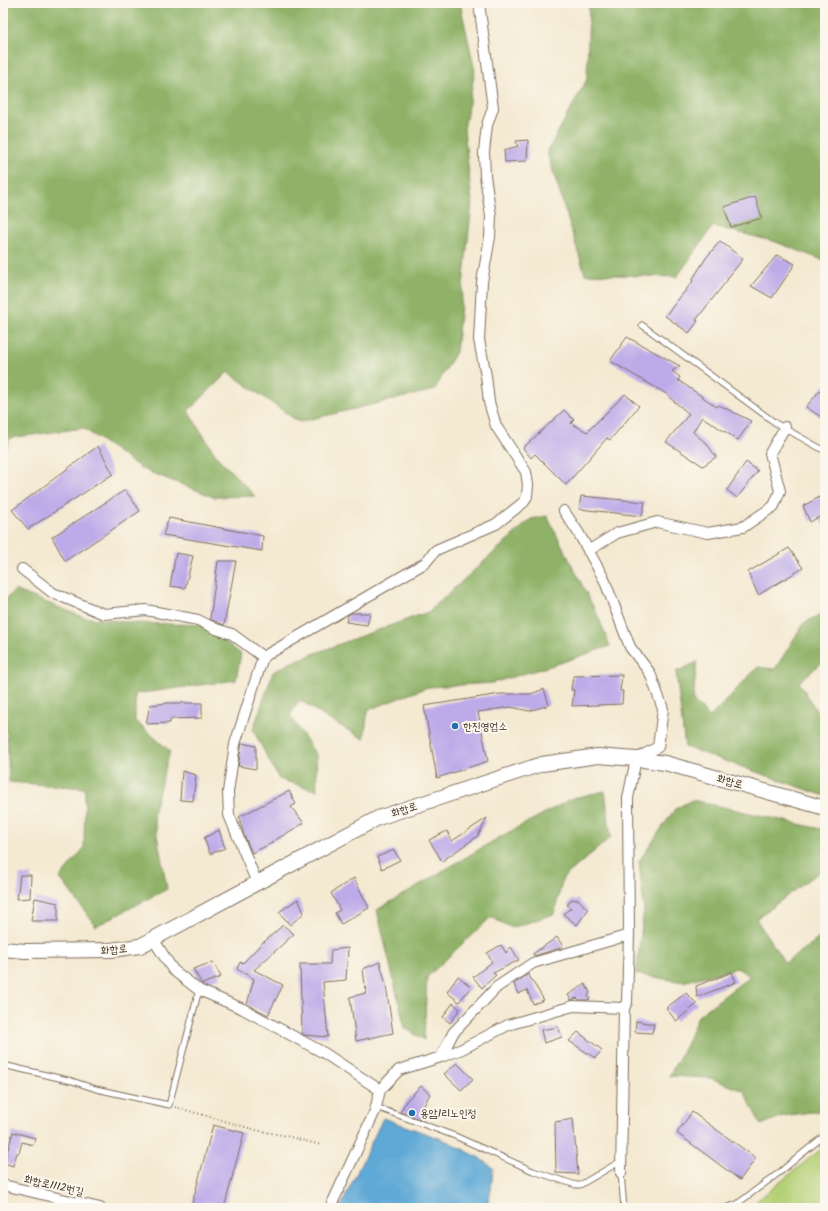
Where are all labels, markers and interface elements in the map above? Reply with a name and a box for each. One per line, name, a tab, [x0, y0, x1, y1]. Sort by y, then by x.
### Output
place label: 한진영업소	[463, 718, 507, 736]
marker: 한진영업소	[450, 721, 460, 731]
street label: 화합로	[714, 770, 745, 794]
street label: 화합로	[389, 797, 420, 823]
street label: 화합로	[100, 940, 128, 960]
place label: 용암1리노인정	[420, 1105, 477, 1123]
marker: 용암1리노인정	[407, 1108, 417, 1118]
street label: 화합로1112번길	[22, 1170, 86, 1202]

